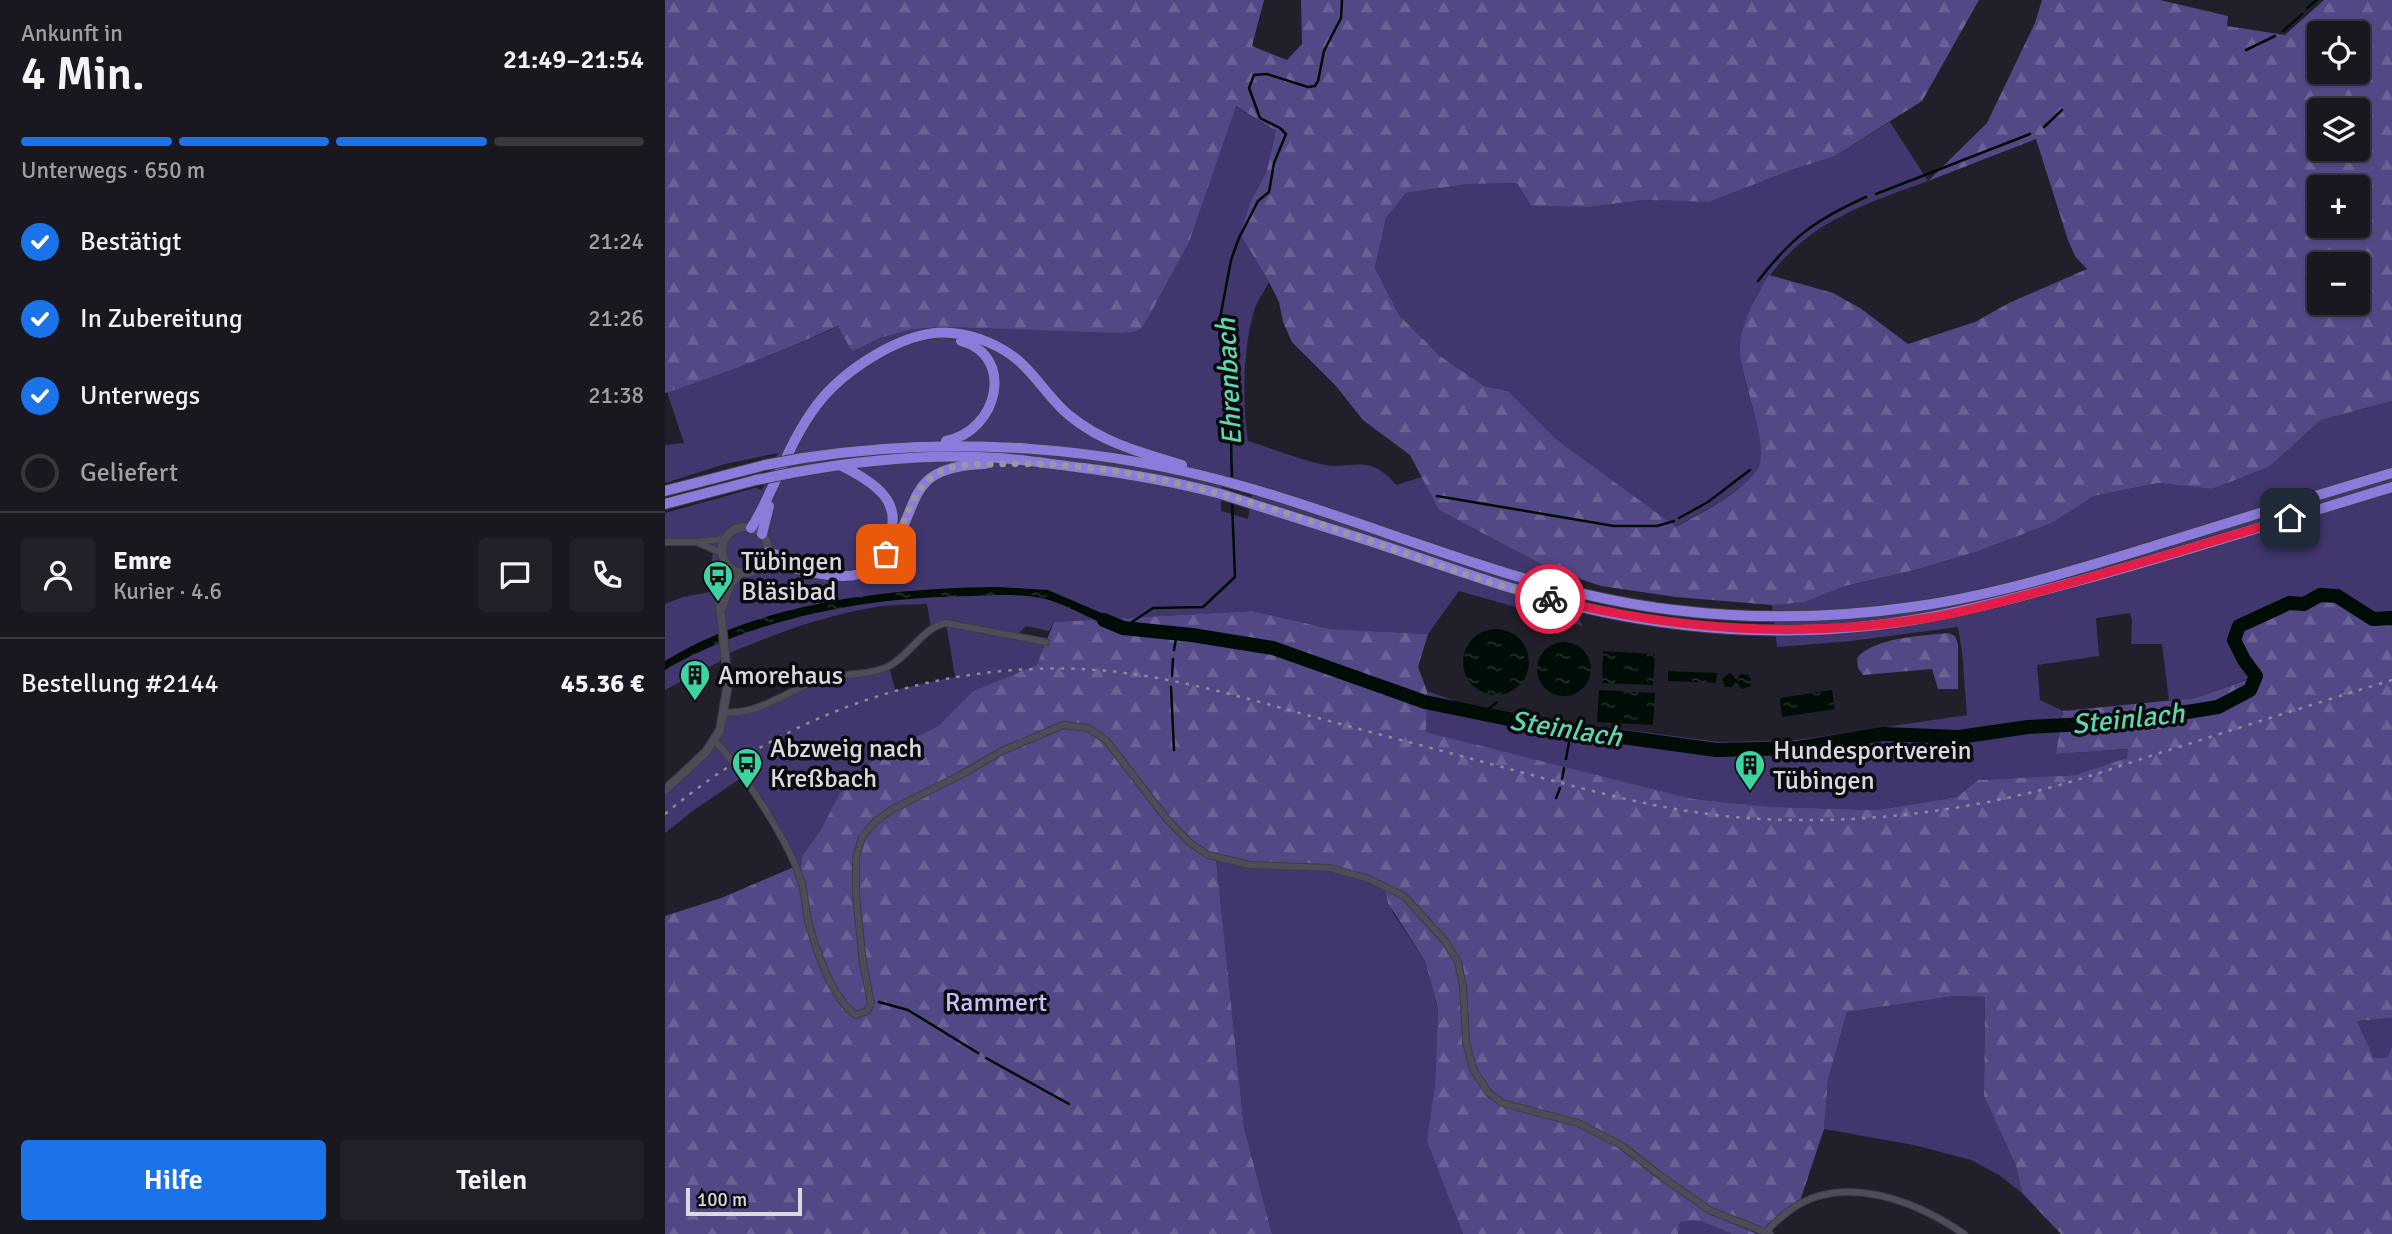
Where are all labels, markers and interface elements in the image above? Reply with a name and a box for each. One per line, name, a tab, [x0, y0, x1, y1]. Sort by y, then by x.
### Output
text: Ankunft in	[21, 19, 123, 48]
map controls	[2307, 21, 2370, 315]
button: locate	[2307, 21, 2370, 84]
text: 21:49–21:54	[503, 44, 644, 76]
text: 4 Min.	[21, 46, 145, 102]
button: layers	[2307, 98, 2370, 161]
text: Unterwegs · 650 m	[21, 156, 205, 185]
button: +	[2307, 175, 2370, 238]
icon: check	[21, 223, 59, 261]
text: Bestätigt	[80, 226, 181, 258]
text: 21:24	[588, 227, 644, 256]
button: −	[2307, 252, 2370, 315]
icon: check	[21, 300, 59, 338]
text: In Zubereitung	[80, 303, 243, 335]
text: 21:26	[588, 304, 644, 333]
water label: Ehrenbach	[1209, 317, 1249, 446]
icon: check	[21, 377, 59, 415]
text: Unterwegs	[80, 380, 200, 412]
text: 21:38	[588, 381, 644, 410]
text: Geliefert	[80, 457, 178, 489]
pin	[2260, 488, 2320, 548]
icon: home	[2271, 499, 2309, 537]
pin	[856, 524, 916, 584]
icon: bag	[867, 535, 905, 573]
button: person	[21, 538, 95, 612]
button: chat	[478, 538, 552, 612]
button: phone	[570, 538, 644, 612]
text: Emre	[113, 545, 172, 577]
place label: Tübingen Bläsibad	[741, 546, 843, 608]
bus stop icon: Tübingen Bläsibad	[701, 559, 735, 603]
courier	[1515, 564, 1585, 634]
text: Kurier · 4.6	[113, 577, 222, 606]
icon: bike	[1531, 580, 1569, 618]
building icon: Amorehaus	[678, 658, 712, 702]
place label: Amorehaus	[718, 660, 843, 692]
text: Bestellung #2144	[21, 668, 218, 700]
text: 45.36 €	[561, 668, 644, 700]
water label: Steinlach	[2070, 696, 2187, 742]
water label: Steinlach	[1507, 703, 1625, 755]
place label: Abzweig nach Kreßbach	[770, 733, 922, 795]
place label: Hundesportverein Tübingen	[1773, 735, 1972, 797]
bus stop icon: Abzweig nach Kreßbach	[730, 746, 764, 790]
building icon: Hundesportverein Tübingen	[1733, 748, 1767, 792]
park label: Rammert	[945, 987, 1047, 1019]
button: Hilfe	[21, 1140, 326, 1220]
button: Teilen	[340, 1140, 644, 1220]
scale bar	[686, 1185, 801, 1217]
text: 100 m	[697, 1188, 747, 1212]

